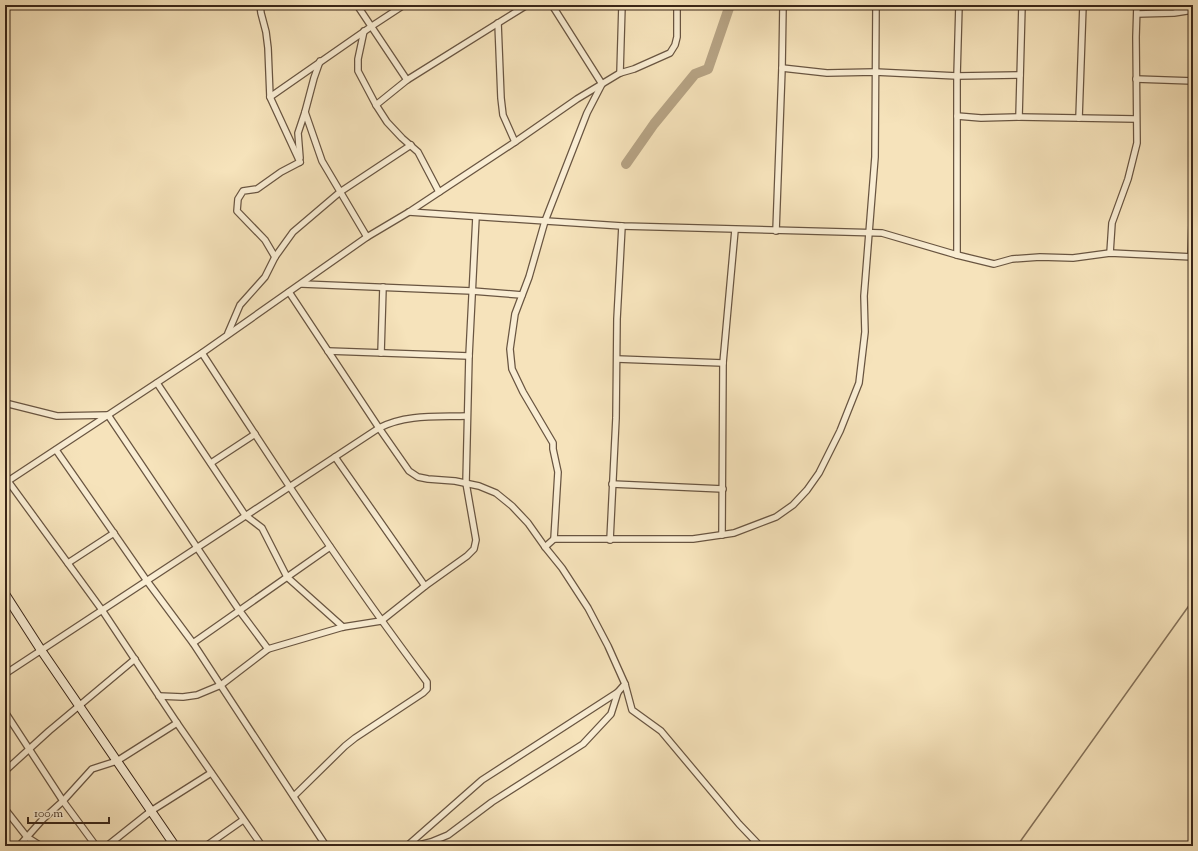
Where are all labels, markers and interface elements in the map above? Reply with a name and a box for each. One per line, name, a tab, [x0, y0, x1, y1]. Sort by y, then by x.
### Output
scale bar	[28, 799, 109, 825]
text: 100 m	[34, 805, 63, 823]

